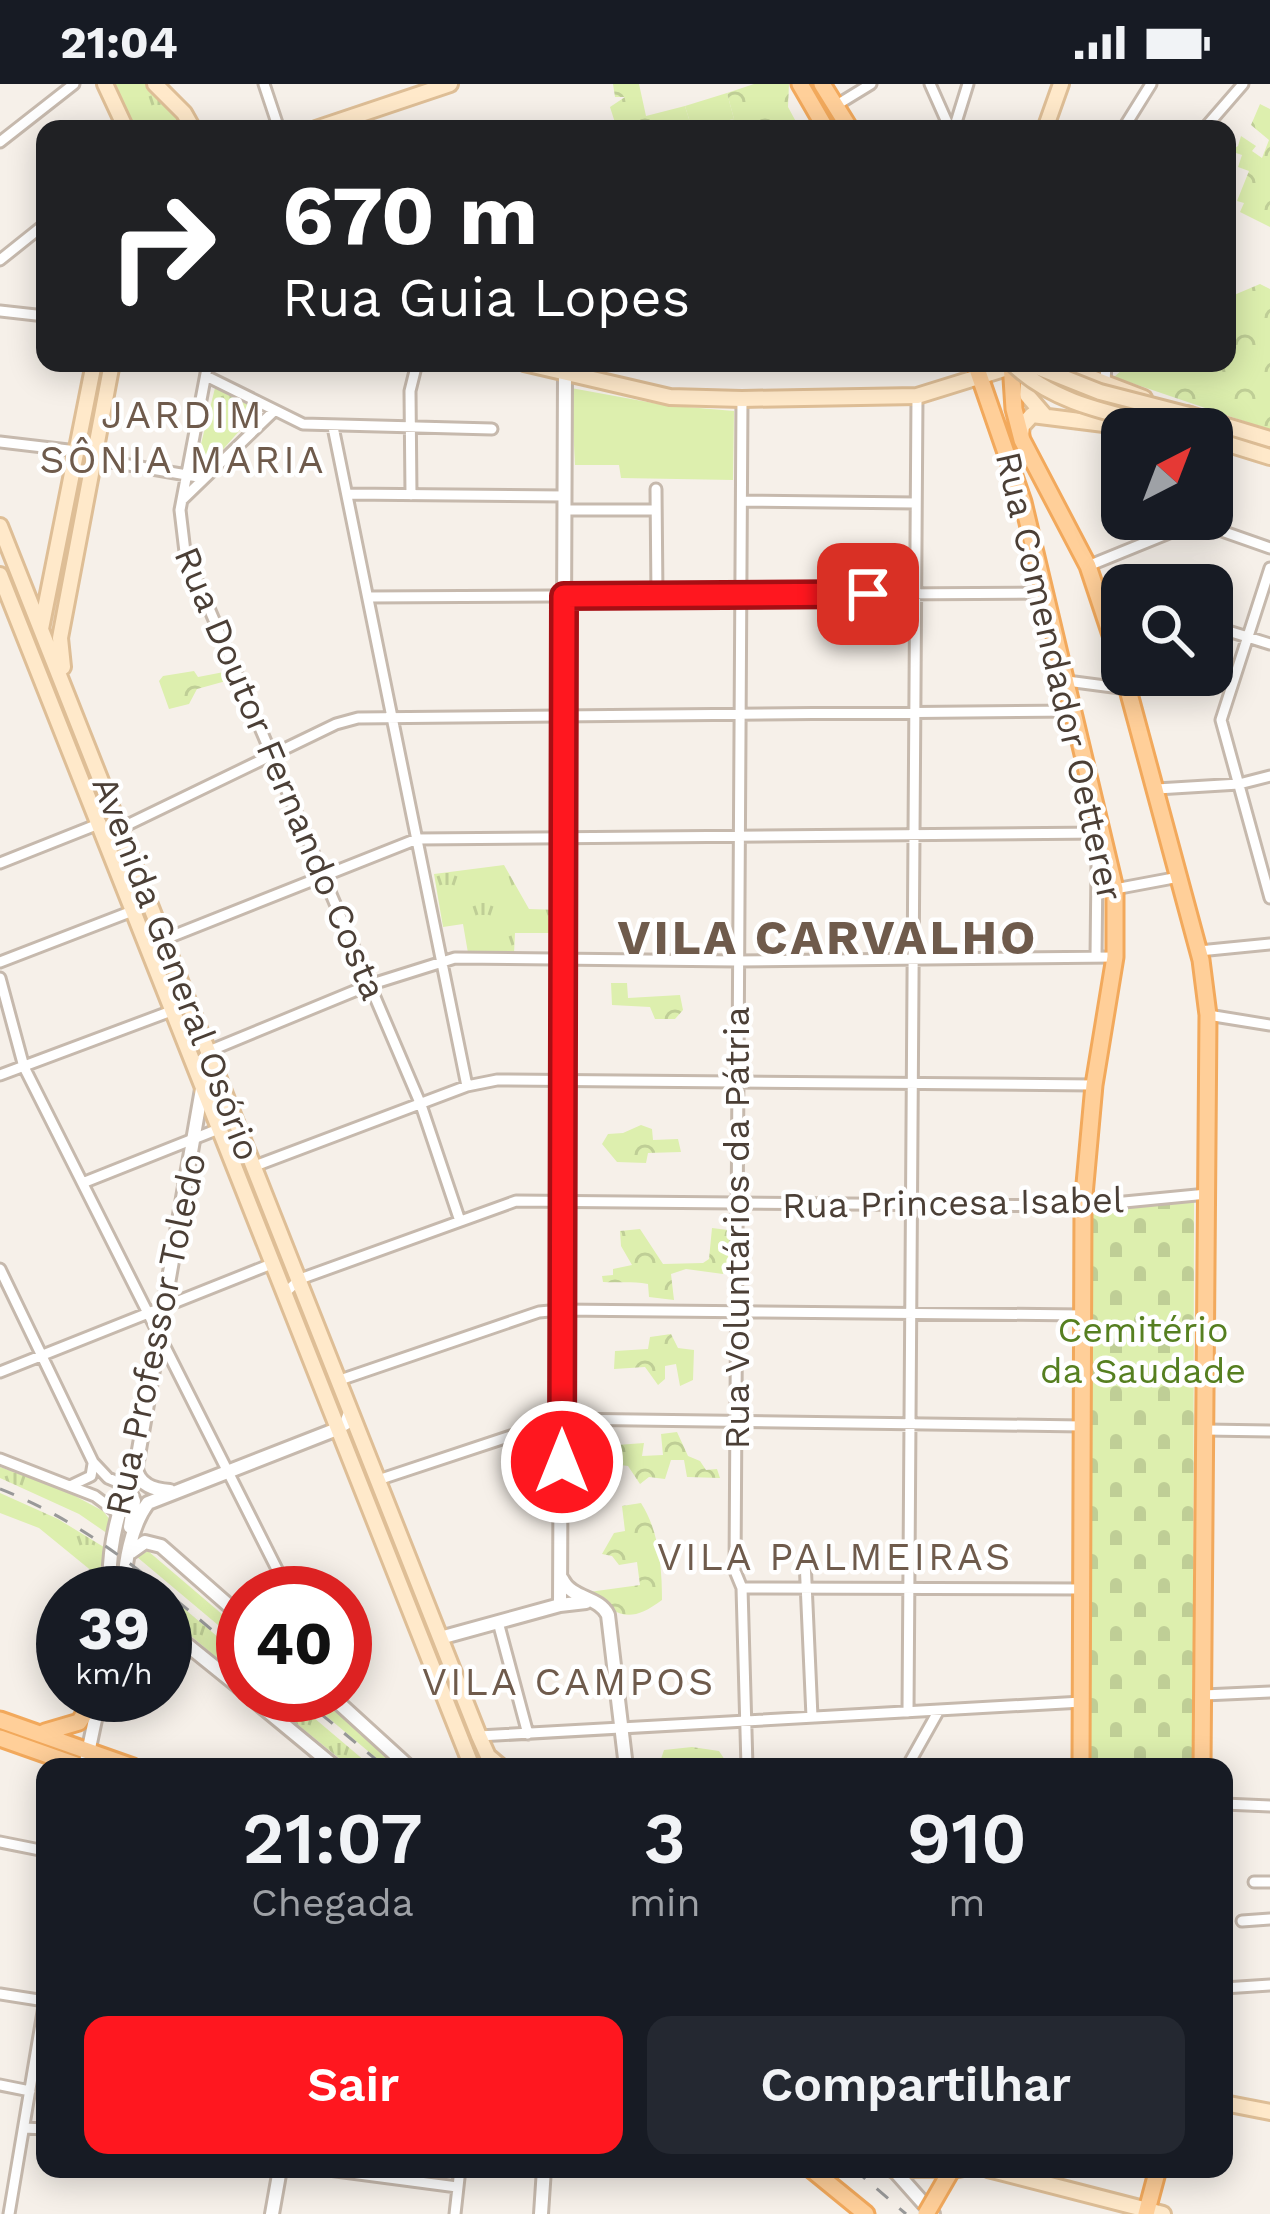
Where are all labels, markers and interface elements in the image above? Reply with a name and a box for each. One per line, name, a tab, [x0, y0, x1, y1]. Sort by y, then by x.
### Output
text: 21:04	[60, 16, 178, 69]
text: 670 m	[282, 166, 538, 264]
icon: right	[84, 168, 240, 324]
text: Rua Guia Lopes	[282, 266, 690, 329]
district label: JARDIM SÔNIA MARIA	[39, 392, 327, 482]
north arrow	[1101, 408, 1233, 540]
map controls	[1101, 408, 1233, 696]
street label: Rua Comendador Oetterer	[987, 447, 1131, 905]
street label: Rua Doutor Fernando Costa	[165, 541, 395, 1006]
pin	[817, 543, 919, 645]
icon: arrive	[835, 561, 901, 627]
button: search	[1101, 564, 1233, 696]
street label: Avenida General Osório	[83, 770, 269, 1166]
district label: VILA CARVALHO	[618, 909, 1038, 966]
street label: Rua Voluntários da Pátria	[716, 1006, 758, 1450]
street label: Rua Professor Toledo	[97, 1149, 215, 1519]
street label: Rua Princesa Isabel	[782, 1179, 1124, 1227]
park label: Cemitério da Saudade	[1040, 1309, 1246, 1392]
position arrow	[499, 1399, 625, 1525]
district label: VILA PALMEIRAS	[657, 1534, 1013, 1579]
speed limit sign: 40	[216, 1566, 372, 1722]
text: 39	[78, 1593, 150, 1664]
text: km/h	[75, 1656, 153, 1691]
district label: VILA CAMPOS	[422, 1659, 716, 1704]
text: 21:07	[242, 1796, 423, 1880]
text: 3	[644, 1796, 686, 1880]
text: 910	[907, 1796, 1027, 1880]
text: Chegada	[251, 1880, 414, 1925]
text: min	[629, 1880, 701, 1925]
text: m	[948, 1880, 985, 1925]
button: Sair	[84, 2016, 623, 2154]
button: Compartilhar	[647, 2016, 1185, 2154]

